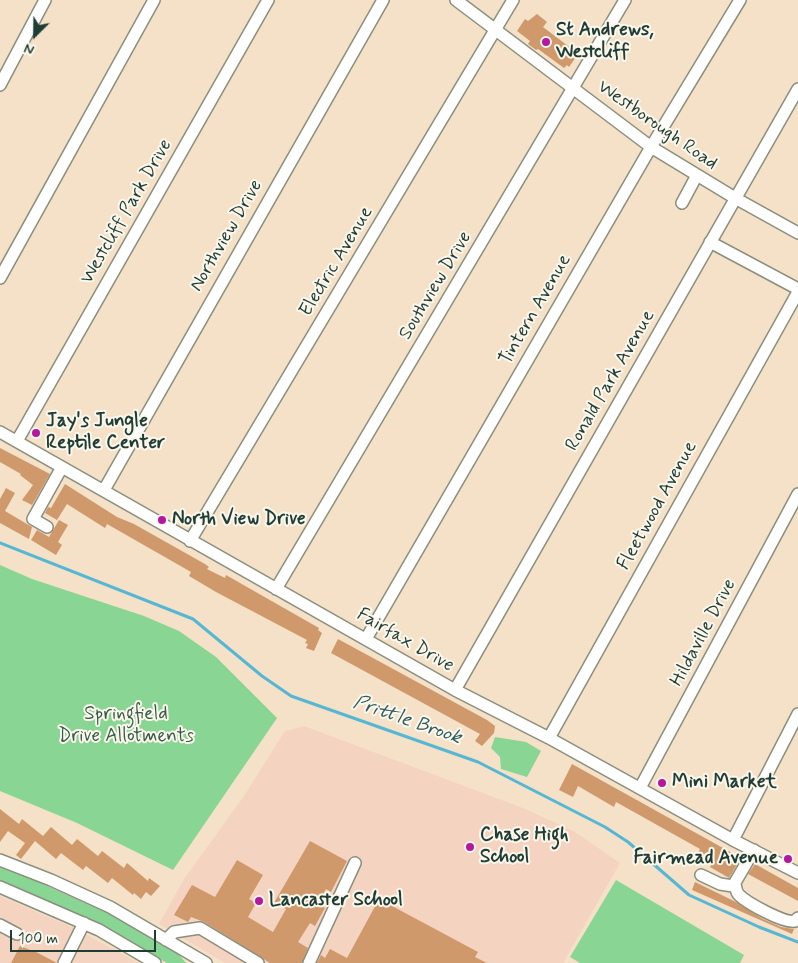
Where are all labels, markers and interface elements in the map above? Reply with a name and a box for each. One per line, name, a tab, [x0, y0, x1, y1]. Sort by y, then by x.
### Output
north arrow	[10, 10, 60, 60]
place label: St Andrews, Westcliff	[556, 20, 654, 64]
marker: St Andrews, Westcliff	[540, 36, 552, 48]
text: N	[21, 39, 37, 59]
street label: Westborough Road	[593, 76, 721, 176]
street label: Westcliff Park Drive	[76, 136, 178, 288]
street label: Northview Drive	[186, 176, 268, 296]
street label: Electric Avenue	[295, 203, 379, 321]
street label: Southview Drive	[395, 228, 477, 344]
street label: Tintern Avenue	[495, 251, 577, 369]
street label: Ronald Park Avenue	[561, 307, 661, 455]
place label: Jay's Jungle Reptile Center	[46, 411, 165, 455]
marker: Jay's Jungle Reptile Center	[30, 427, 42, 439]
street label: Fleetwood Avenue	[613, 438, 703, 574]
place label: North View Drive	[172, 509, 306, 531]
marker: North View Drive	[156, 514, 168, 526]
street label: Hildaville Drive	[666, 575, 742, 691]
street label: Fairfax Drive	[352, 604, 458, 678]
water label: Prittle Brook	[350, 691, 464, 751]
park label: Springfield Drive Allotments	[58, 704, 194, 748]
place label: Mini Market	[672, 772, 777, 794]
marker: Mini Market	[656, 777, 668, 789]
place label: Chase High School	[480, 825, 569, 869]
marker: Chase High School	[464, 841, 476, 853]
place label: Fairmead Avenue	[634, 848, 778, 870]
marker: Fairmead Avenue	[782, 853, 794, 865]
place label: Lancaster School	[269, 890, 403, 912]
marker: Lancaster School	[253, 895, 265, 907]
scale bar	[12, 920, 159, 952]
text: 100 m	[18, 929, 58, 949]

